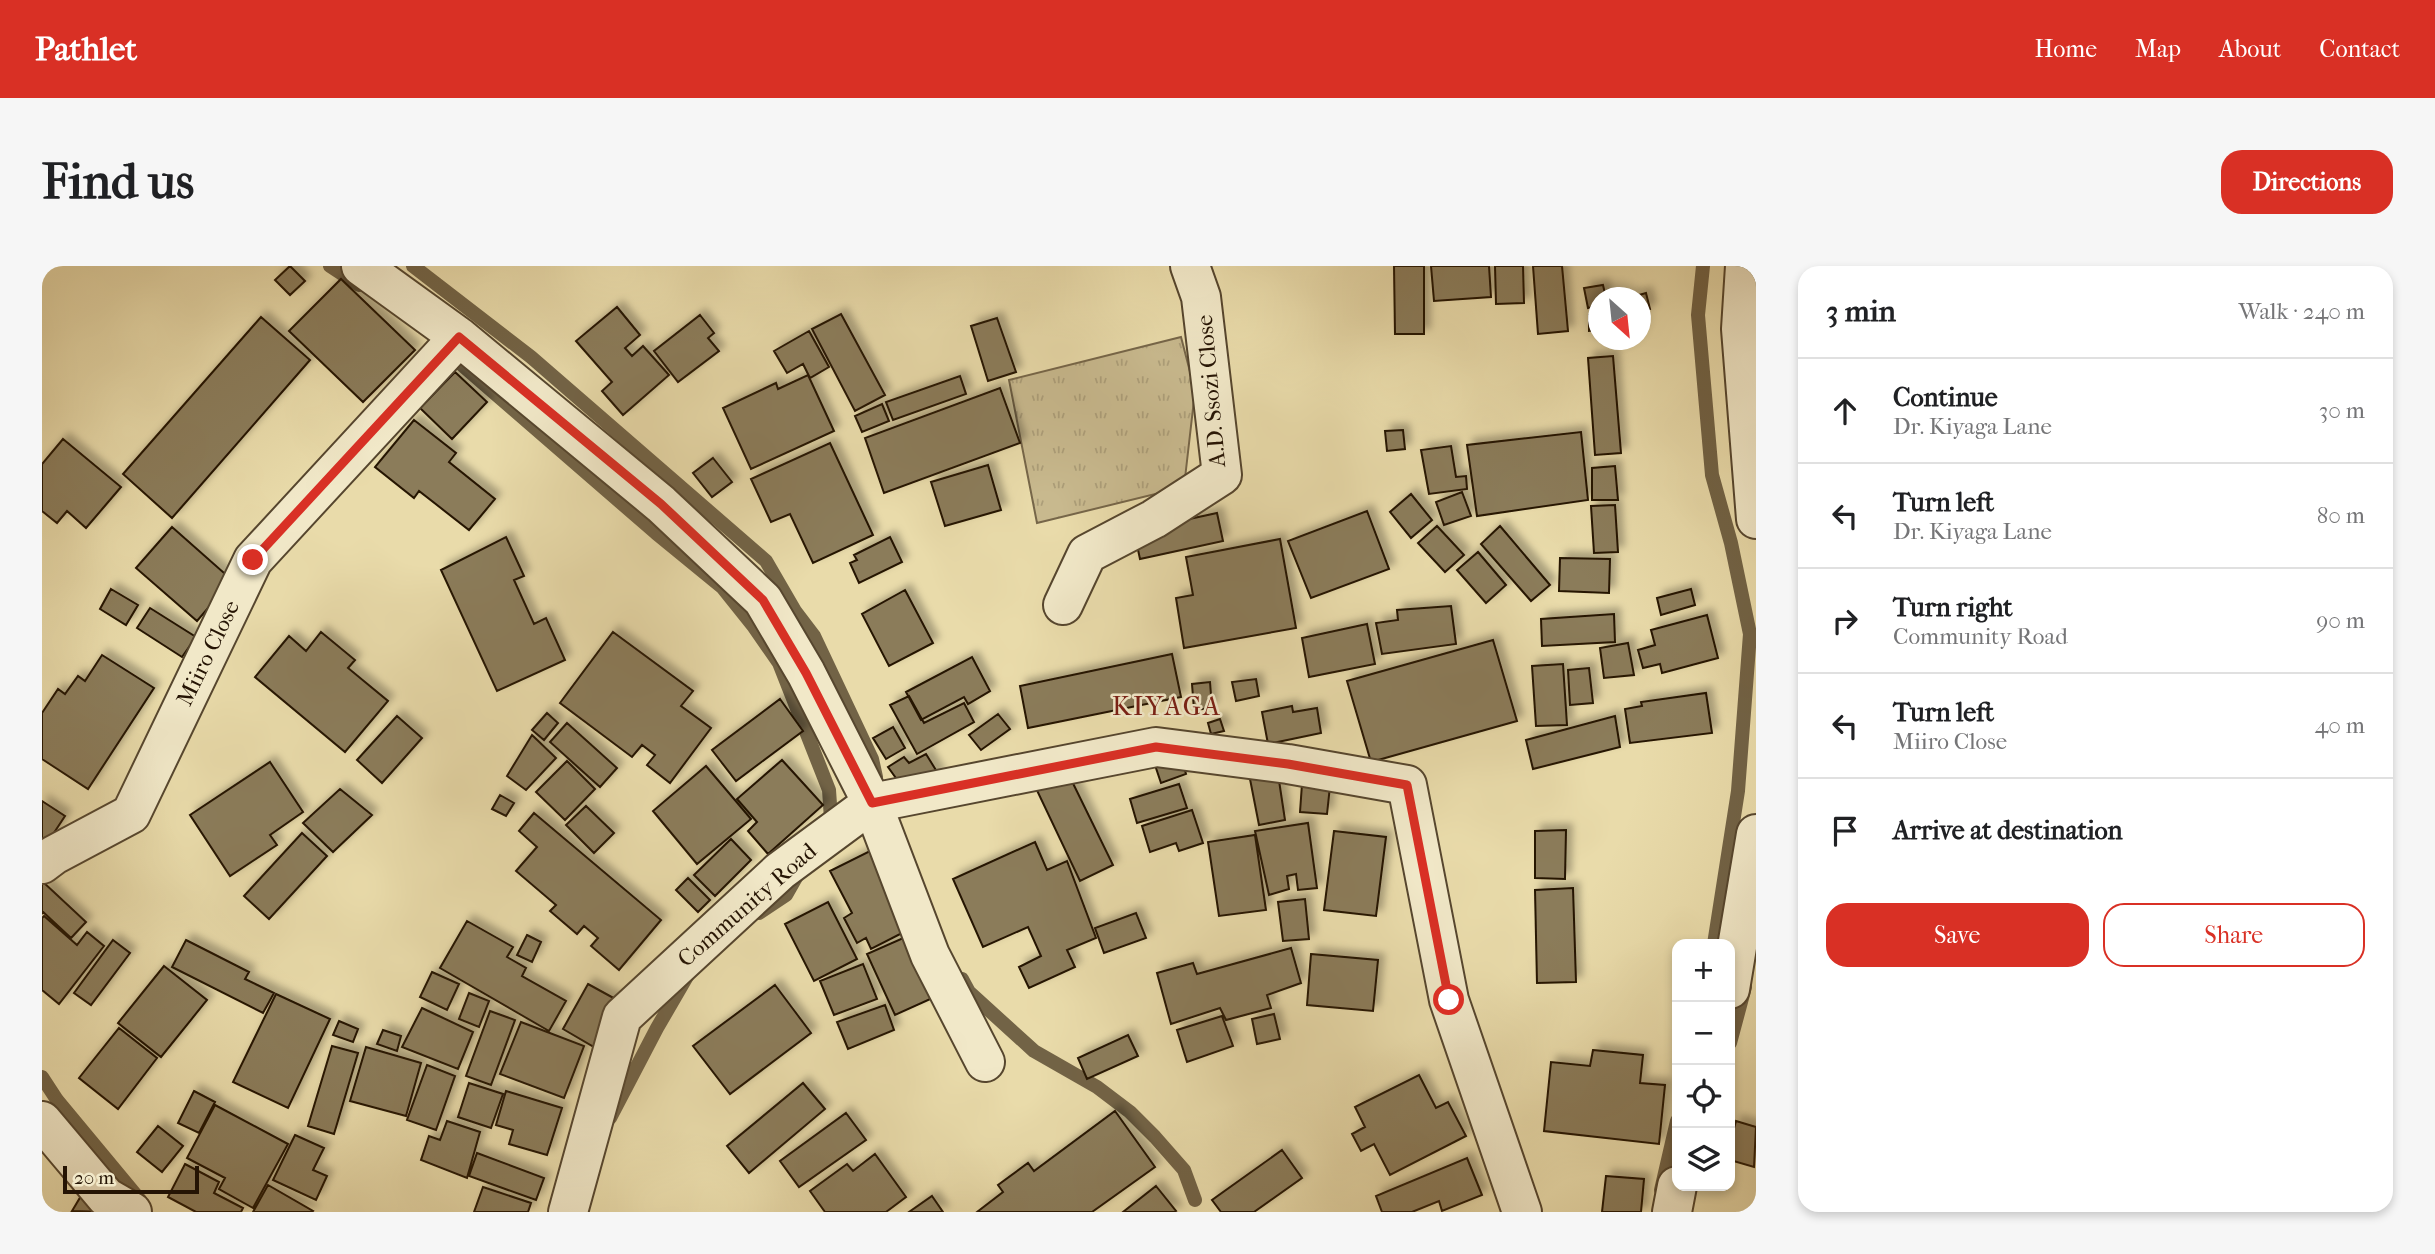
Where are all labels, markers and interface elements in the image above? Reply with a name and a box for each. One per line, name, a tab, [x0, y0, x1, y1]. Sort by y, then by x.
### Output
text: Pathlet	[35, 30, 137, 69]
text: Home	[2035, 35, 2097, 63]
text: Map	[2135, 35, 2181, 63]
text: About	[2219, 35, 2281, 63]
text: Contact	[2319, 35, 2400, 63]
button: Directions	[2221, 150, 2393, 214]
text: Find us	[42, 153, 194, 211]
north arrow	[1588, 287, 1651, 350]
text: 3 min	[1826, 294, 1896, 329]
text: Walk · 240 m	[2238, 298, 2365, 325]
street label: A.D. Ssozi Close	[1191, 314, 1231, 469]
text: Continue	[1893, 382, 1998, 413]
icon: ahead	[1826, 392, 1864, 430]
text: 30 m	[2319, 397, 2365, 424]
text: Dr. Kiyaga Lane	[1893, 413, 2052, 440]
text: Turn left	[1893, 487, 1994, 518]
icon: left	[1826, 497, 1864, 535]
text: 80 m	[2317, 502, 2365, 529]
text: Dr. Kiyaga Lane	[1893, 518, 2052, 545]
route end	[237, 544, 268, 575]
text: Turn right	[1893, 592, 2013, 623]
street label: Miiro Close	[171, 596, 245, 710]
icon: right	[1826, 602, 1864, 640]
text: 90 m	[2316, 607, 2365, 634]
text: Community Road	[1893, 623, 2068, 650]
district label: KIYAGA	[1112, 691, 1222, 722]
text: Turn left	[1893, 697, 1994, 728]
icon: left	[1826, 707, 1864, 745]
text: 40 m	[2315, 712, 2365, 739]
text: Miiro Close	[1893, 728, 2007, 755]
icon: arrive	[1826, 812, 1864, 850]
text: Arrive at destination	[1893, 815, 2123, 846]
street label: Community Road	[672, 837, 822, 972]
button: Save	[1826, 903, 2089, 967]
button: Share	[2103, 903, 2365, 967]
map controls	[1672, 939, 1735, 1191]
button: +	[1672, 939, 1735, 1002]
route start	[1433, 984, 1464, 1015]
button: −	[1672, 1002, 1735, 1065]
button: locate	[1672, 1065, 1735, 1128]
button: layers	[1672, 1128, 1735, 1191]
scale bar	[63, 1163, 200, 1195]
text: 20 m	[74, 1167, 114, 1189]

